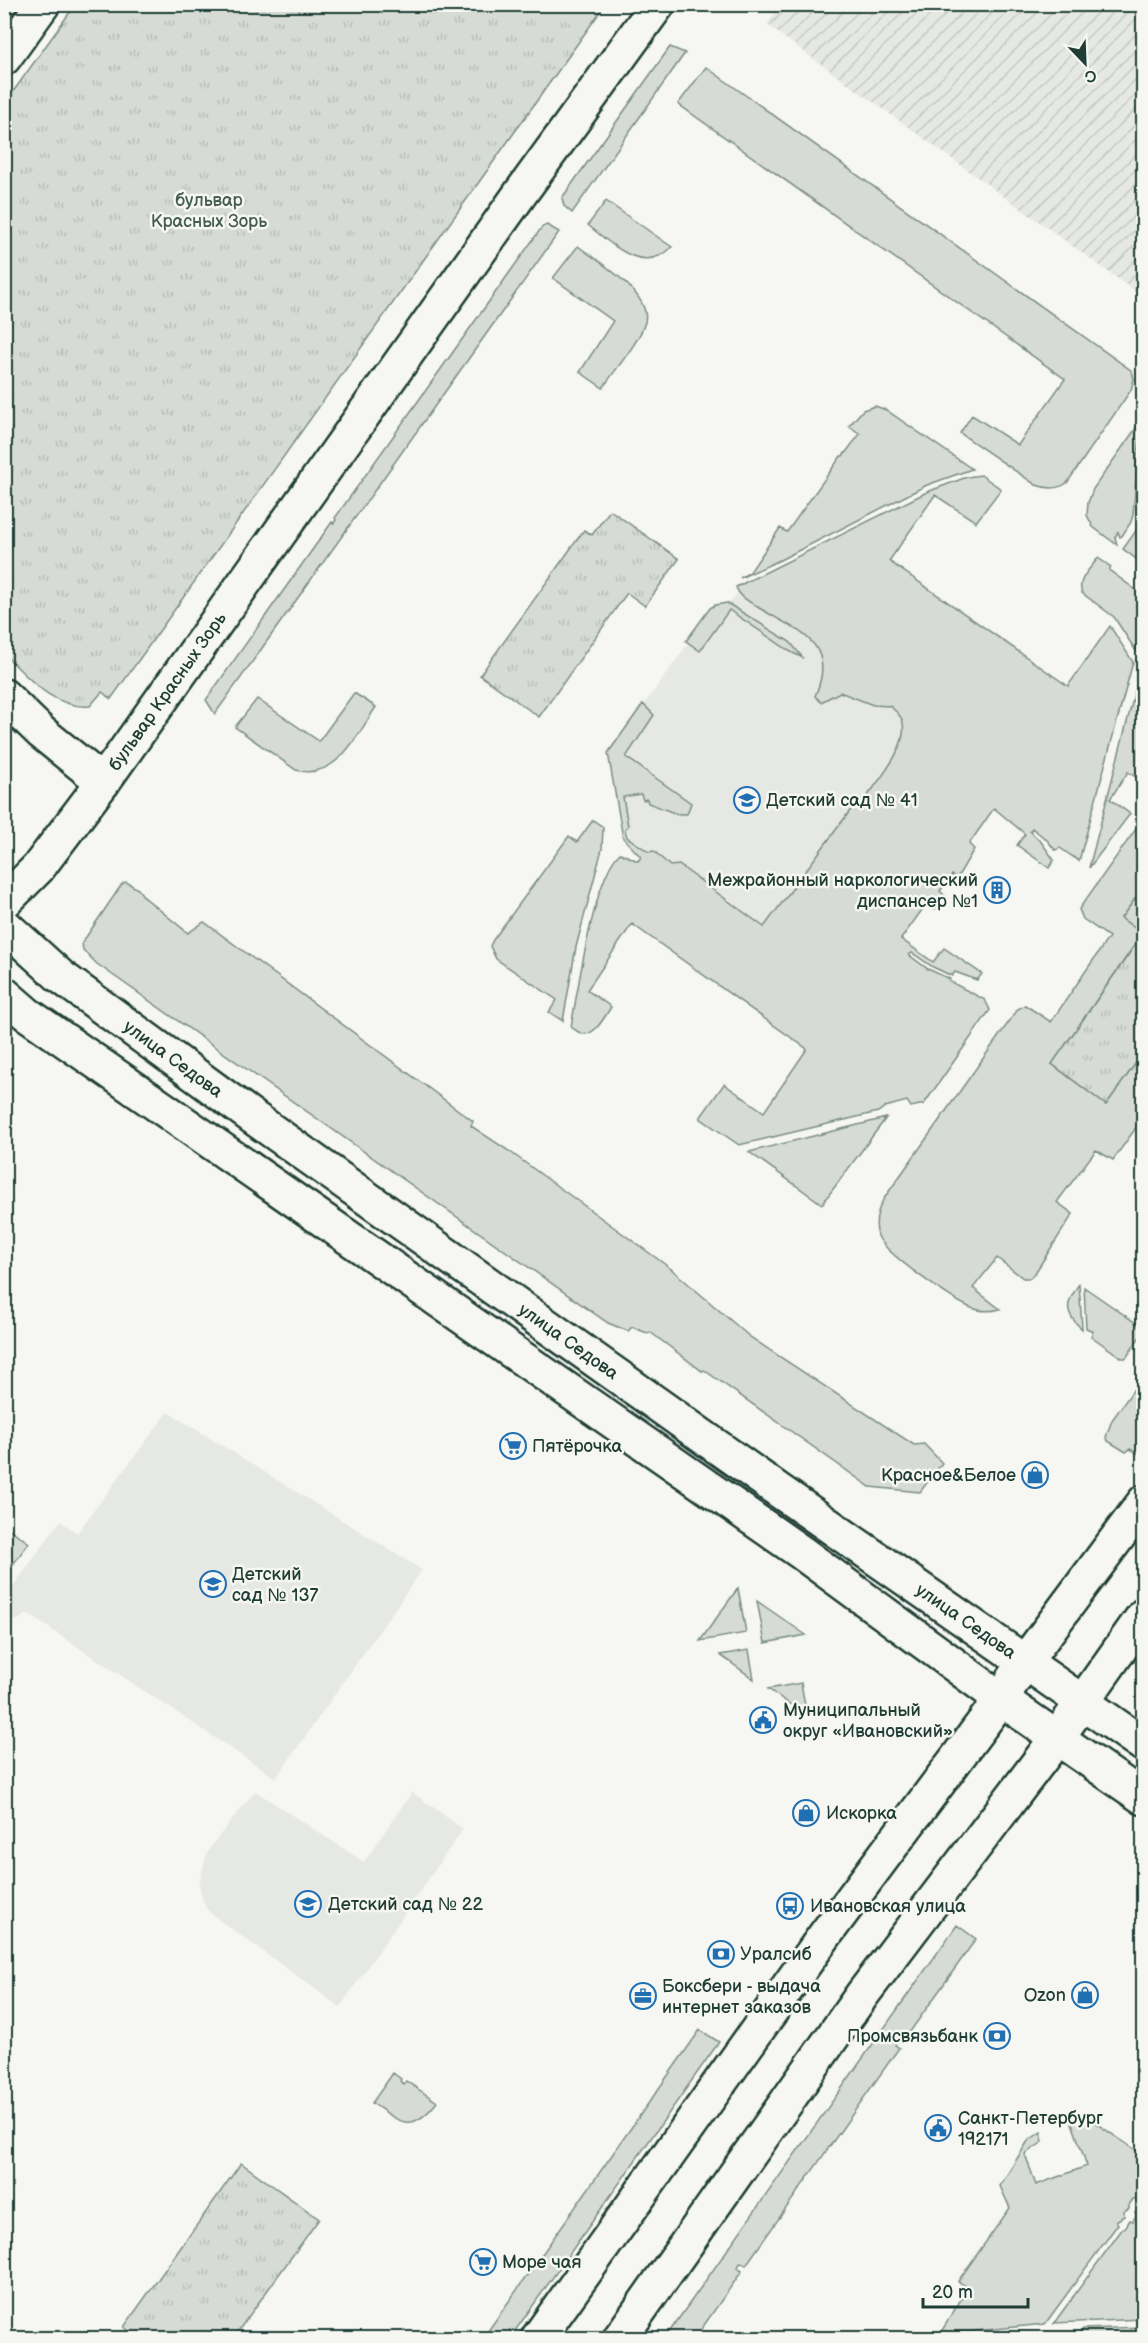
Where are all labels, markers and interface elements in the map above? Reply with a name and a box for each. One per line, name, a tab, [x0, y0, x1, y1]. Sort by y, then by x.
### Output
north arrow	[1055, 33, 1115, 93]
text: С	[1081, 65, 1099, 86]
park label: бульвар Красных Зорь	[151, 190, 267, 232]
street label: бульвар Красных Зорь	[104, 608, 231, 775]
school or university icon: Детский сад № 41	[732, 785, 762, 815]
place label: Детский сад № 41	[766, 790, 918, 811]
place label: Межрайонный наркологический диспансер №1	[707, 870, 978, 912]
building icon: Межрайонный наркологический диспансер №1	[982, 875, 1012, 905]
street label: улица Седова	[119, 1016, 227, 1103]
street label: улица Седова	[514, 1299, 623, 1385]
supermarket icon: Пятёрочка	[498, 1431, 528, 1461]
place label: Пятёрочка	[532, 1436, 623, 1457]
shop icon: Красное&Белое	[1020, 1460, 1050, 1490]
place label: Красное&Белое	[881, 1465, 1016, 1486]
place label: Детский сад № 137	[232, 1564, 318, 1606]
school or university icon: Детский сад № 137	[198, 1569, 228, 1599]
street label: улица Седова	[912, 1579, 1020, 1664]
place label: Муниципальный округ «Ивановский»	[783, 1700, 953, 1742]
public building icon: Муниципальный округ «Ивановский»	[748, 1705, 778, 1735]
shop icon: Искорка	[791, 1798, 821, 1828]
place label: Искорка	[826, 1803, 897, 1824]
school or university icon: Детский сад № 22	[293, 1889, 323, 1919]
bus stop icon: Ивановская улица	[775, 1891, 805, 1921]
place label: Детский сад № 22	[328, 1894, 483, 1915]
place label: Ивановская улица	[810, 1896, 966, 1917]
bank icon: Уралсиб	[706, 1939, 736, 1969]
place label: Уралсиб	[740, 1944, 812, 1965]
place label: Боксбери - выдача интернет заказов	[662, 1976, 821, 2018]
shop icon: Ozon	[1070, 1980, 1100, 2010]
office icon: Боксбери - выдача интернет заказов	[628, 1981, 658, 2011]
place label: Ozon	[1024, 1985, 1066, 2006]
bank icon: Промсвязьбанк	[982, 2021, 1012, 2051]
place label: Промсвязьбанк	[847, 2026, 978, 2047]
place label: Санкт-Петербург 192171	[958, 2108, 1103, 2150]
public building icon: Санкт-Петербург 192171	[923, 2113, 953, 2143]
supermarket icon: Море чая	[468, 2247, 498, 2277]
place label: Море чая	[502, 2252, 581, 2273]
scale bar	[923, 2271, 1028, 2309]
text: 20 m	[932, 2282, 973, 2303]

